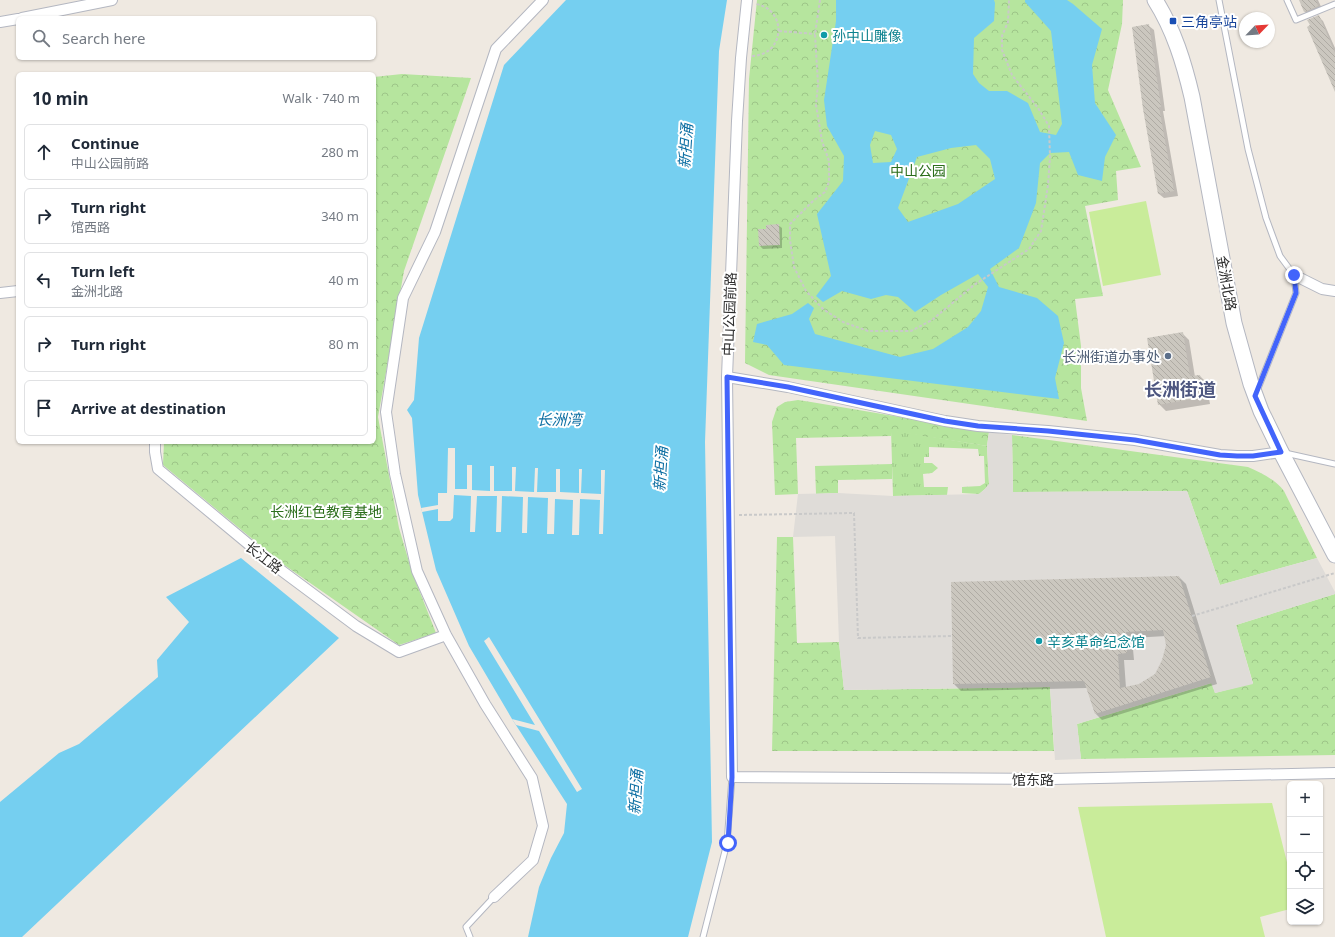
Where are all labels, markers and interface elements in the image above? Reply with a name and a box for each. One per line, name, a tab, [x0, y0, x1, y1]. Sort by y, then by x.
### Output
place label: 三角亭站	[1181, 12, 1237, 31]
north arrow	[1239, 12, 1275, 48]
search box	[16, 16, 376, 60]
marker: 三角亭站	[1168, 16, 1178, 26]
place label: 孙中山雕像	[832, 26, 902, 45]
icon: search	[30, 27, 52, 49]
text: Search here	[62, 28, 145, 48]
marker: 孙中山雕像	[819, 30, 829, 40]
text: 10 min	[32, 87, 89, 110]
text: Walk · 740 m	[282, 89, 360, 107]
water label: 新担涌	[673, 121, 697, 169]
text: Continue	[71, 133, 139, 153]
icon: ahead	[33, 141, 55, 163]
text: 280 m	[321, 143, 359, 161]
text: 中山公园前路	[71, 154, 149, 172]
park label: 中山公园	[890, 161, 946, 180]
text: Turn right	[71, 197, 146, 217]
icon: right	[33, 205, 55, 227]
text: 340 m	[321, 207, 359, 225]
text: 馆西路	[71, 218, 110, 236]
street label: 金洲北路	[1213, 254, 1241, 312]
text: Turn left	[71, 261, 135, 281]
route end	[1285, 266, 1303, 284]
icon: left	[33, 269, 55, 291]
text: 40 m	[329, 271, 359, 289]
street label: 中山公园前路	[718, 272, 740, 356]
text: 金洲北路	[71, 282, 123, 300]
icon: right	[33, 333, 55, 355]
text: Turn right	[71, 334, 146, 354]
text: 80 m	[329, 335, 359, 353]
place label: 长洲街道办事处	[1062, 347, 1160, 366]
marker: 长洲街道办事处	[1163, 351, 1173, 361]
district label: 长洲街道	[1144, 377, 1216, 401]
icon: arrive	[33, 397, 55, 419]
text: Arrive at destination	[71, 398, 226, 418]
water label: 长洲湾	[536, 409, 584, 429]
water label: 新担涌	[648, 444, 672, 492]
park label: 长洲红色教育基地	[270, 502, 382, 521]
street label: 长江路	[242, 537, 286, 577]
place label: 辛亥革命纪念馆	[1047, 632, 1145, 651]
marker: 辛亥革命纪念馆	[1034, 636, 1044, 646]
water label: 新担涌	[623, 767, 647, 815]
street label: 馆东路	[1012, 770, 1054, 789]
map controls	[1287, 781, 1323, 925]
button: +	[1287, 781, 1323, 817]
button: −	[1287, 817, 1323, 853]
route start	[719, 834, 737, 852]
button: locate	[1287, 853, 1323, 889]
button: layers	[1287, 889, 1323, 925]

